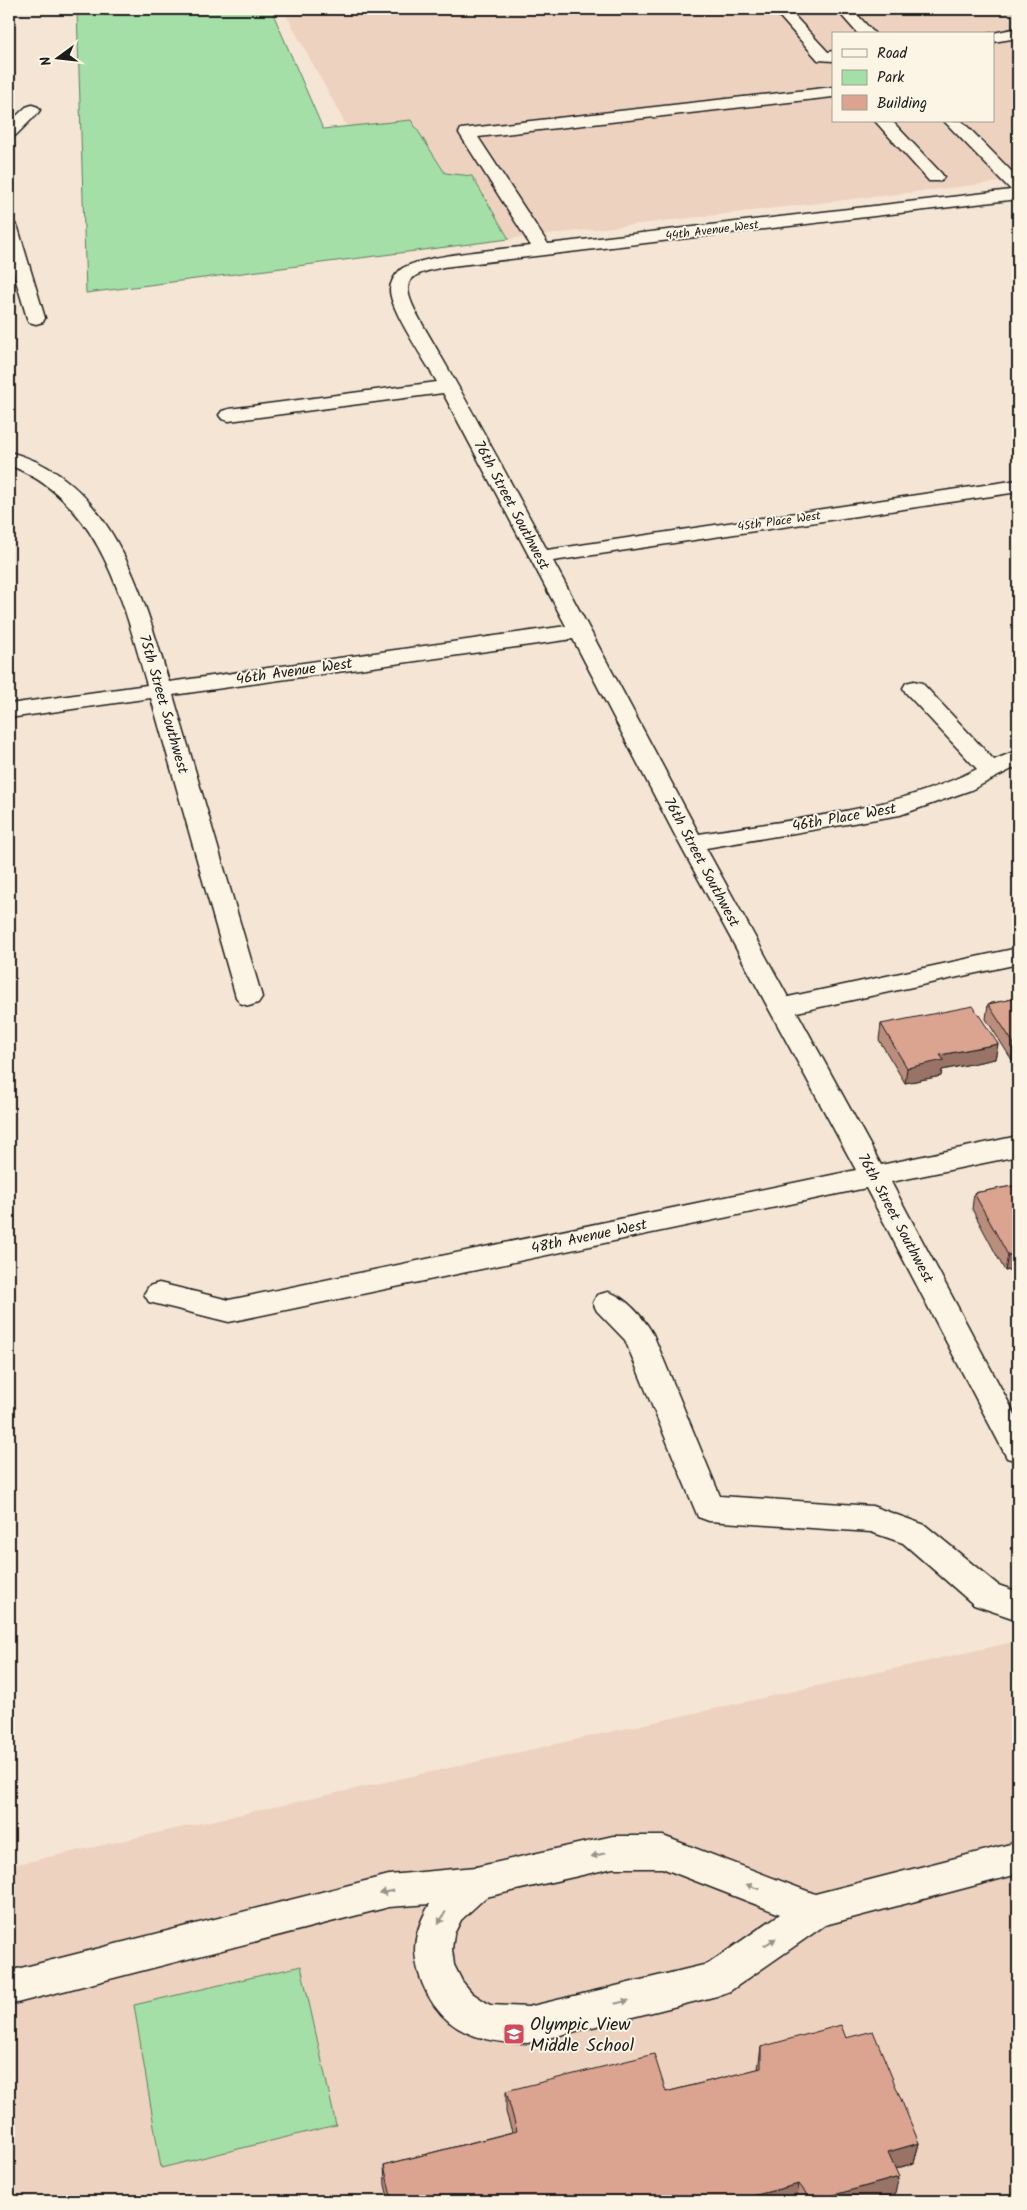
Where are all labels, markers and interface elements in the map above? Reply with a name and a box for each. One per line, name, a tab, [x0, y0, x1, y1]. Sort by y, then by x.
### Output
north arrow	[32, 32, 82, 82]
legend	[832, 32, 994, 122]
text: Road	[877, 42, 908, 66]
text: N	[35, 54, 58, 68]
text: Park	[877, 66, 905, 90]
text: Building	[877, 92, 927, 116]
street label: 44th Avenue West	[664, 215, 760, 246]
street label: 76th Street Southwest	[467, 436, 556, 575]
street label: 45th Place West	[736, 506, 822, 537]
street label: 75th Street Southwest	[132, 632, 194, 777]
street label: 46th Avenue West	[234, 652, 354, 692]
street label: 76th Street Southwest	[657, 793, 746, 932]
street label: 46th Place West	[790, 797, 898, 839]
street label: 76th Street Southwest	[851, 1149, 940, 1288]
street label: 48th Avenue West	[529, 1213, 650, 1261]
one-way arrow	[590, 1851, 605, 1859]
one-way arrow	[746, 1883, 761, 1890]
one-way arrow	[379, 1888, 394, 1896]
one-way arrow	[438, 1912, 447, 1925]
one-way arrow	[764, 1937, 777, 1947]
one-way arrow	[615, 1998, 630, 2006]
place label: Olympic View Middle School	[530, 2011, 635, 2061]
school or university icon: Olympic View Middle School	[502, 2022, 526, 2046]

